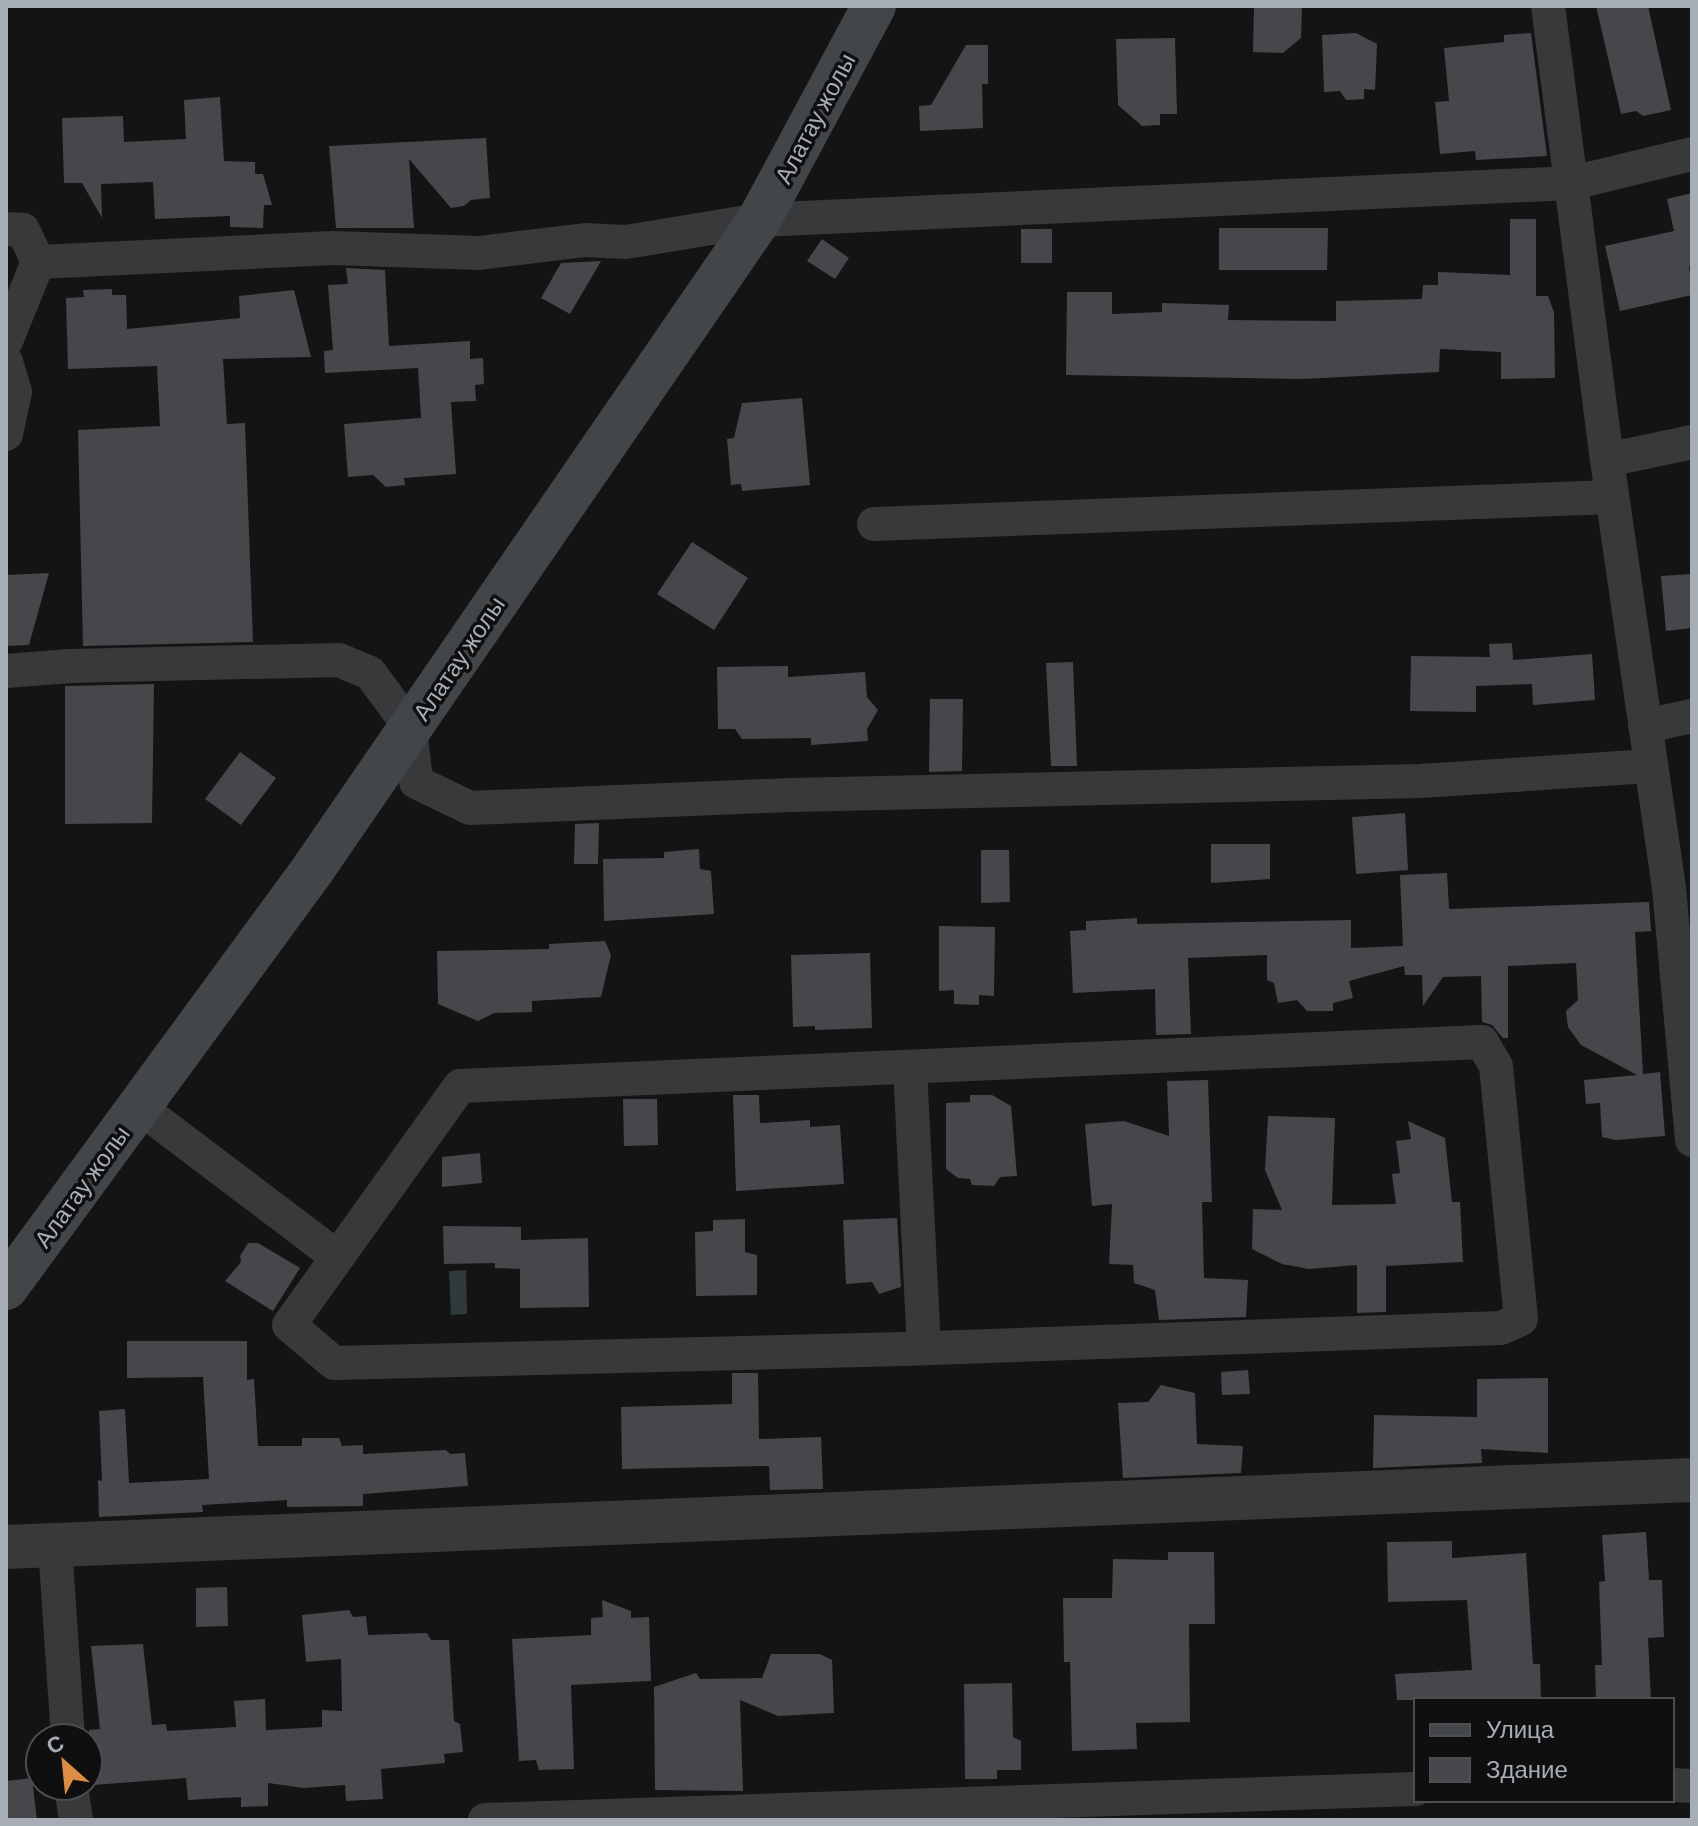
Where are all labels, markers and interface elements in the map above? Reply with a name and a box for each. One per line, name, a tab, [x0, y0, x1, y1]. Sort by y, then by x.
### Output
street label: Алатау жолы	[767, 48, 861, 188]
street label: Алатау жолы	[406, 590, 510, 726]
street label: Алатау жолы	[27, 1119, 135, 1253]
legend	[1414, 1698, 1674, 1802]
text: Улица	[1486, 1714, 1555, 1743]
north arrow	[24, 1722, 104, 1802]
text: С	[41, 1728, 68, 1758]
text: Здание	[1486, 1754, 1568, 1783]

